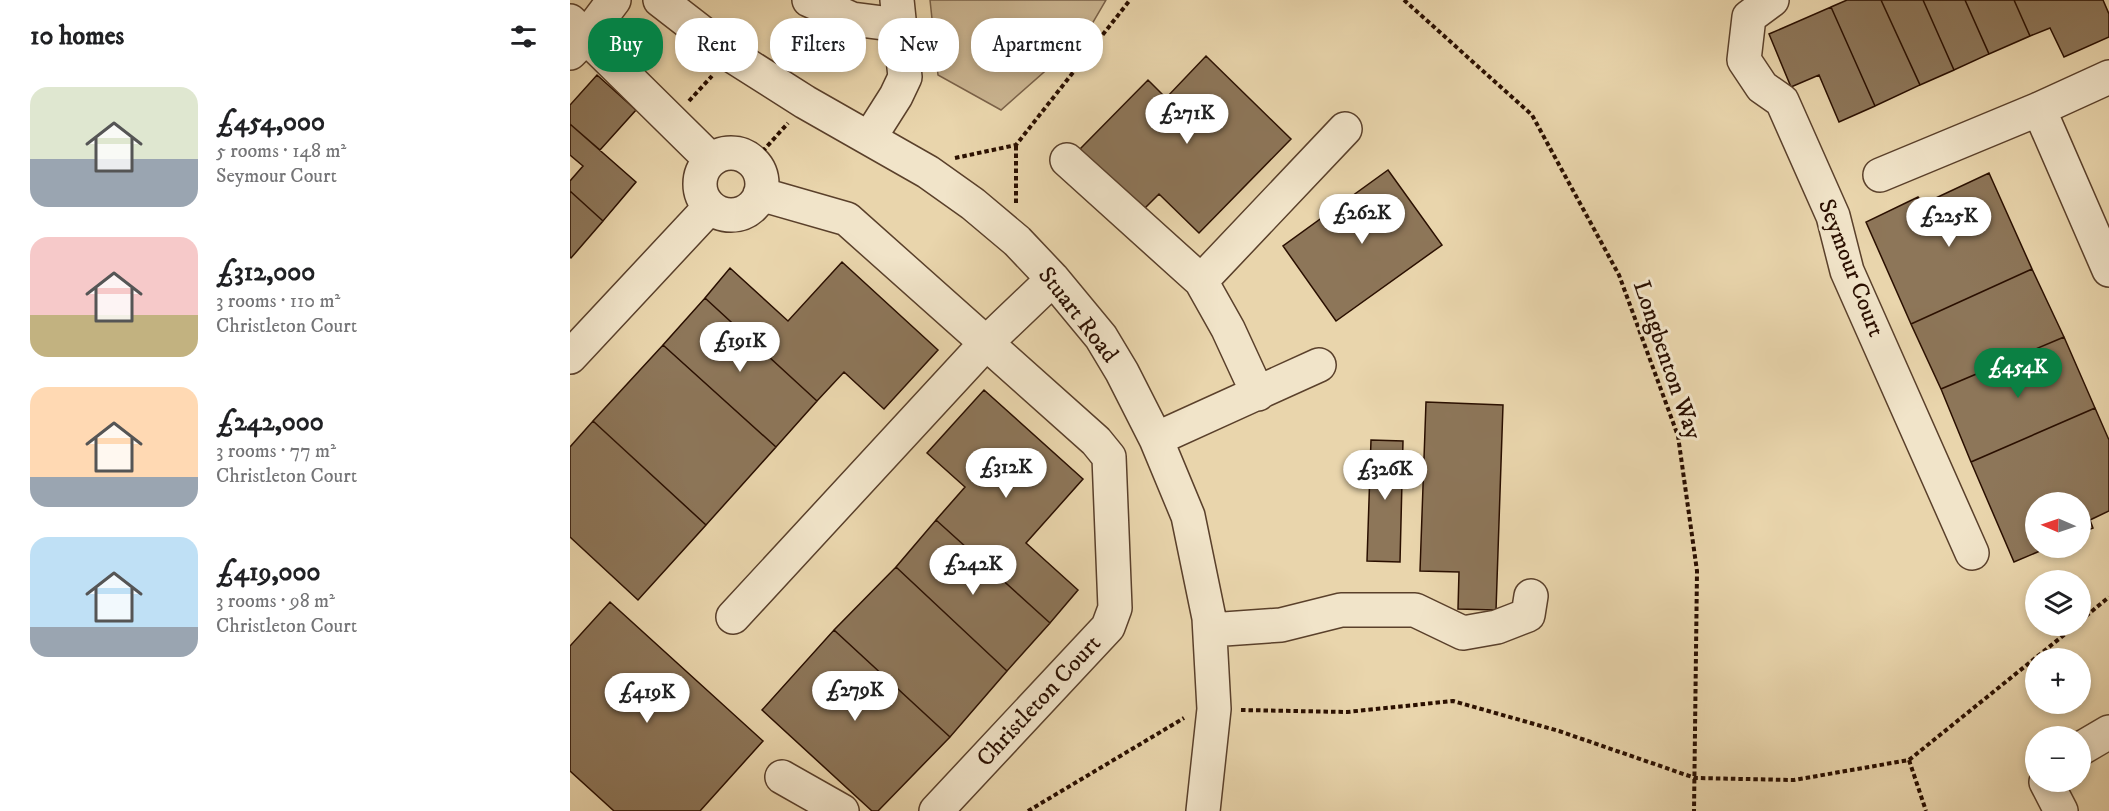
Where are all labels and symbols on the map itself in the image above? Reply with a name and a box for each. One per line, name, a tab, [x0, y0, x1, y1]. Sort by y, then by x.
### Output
pin: £271K	[1145, 94, 1229, 145]
pin: £262K	[1320, 194, 1404, 245]
street label: Seymour Court	[1811, 195, 1891, 341]
pin: £225K	[1907, 197, 1991, 248]
street label: Stuart Road	[1031, 261, 1125, 369]
street label: Longbenton Way	[1626, 277, 1708, 444]
pin: £191K	[698, 322, 782, 373]
pin: £454K	[1976, 348, 2060, 399]
pin: £312K	[964, 448, 1048, 499]
pin: £326K	[1343, 450, 1427, 501]
north arrow	[2025, 492, 2091, 558]
pin: £242K	[931, 545, 1015, 596]
street label: Christleton Court	[970, 629, 1108, 773]
pin: £279K	[813, 671, 897, 722]
pin: £419K	[605, 673, 689, 724]

